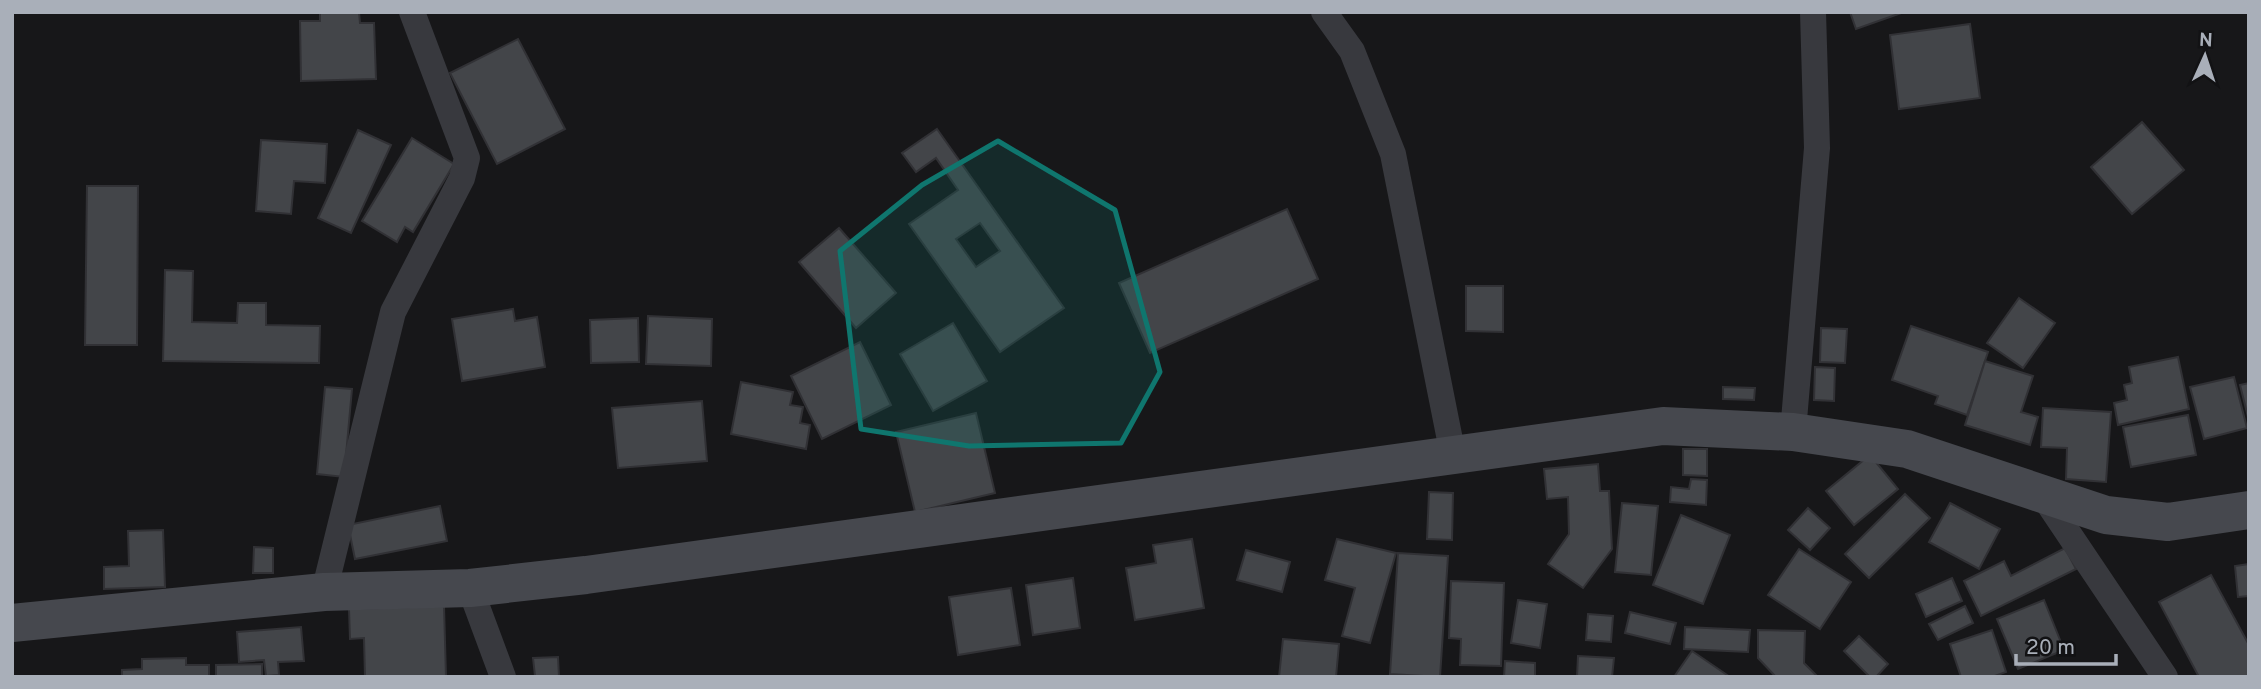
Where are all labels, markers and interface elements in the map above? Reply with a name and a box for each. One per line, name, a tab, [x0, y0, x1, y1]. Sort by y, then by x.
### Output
north arrow	[2170, 21, 2240, 91]
text: N	[2198, 29, 2213, 53]
scale bar	[2016, 622, 2116, 666]
text: 20 m	[2026, 635, 2075, 662]

